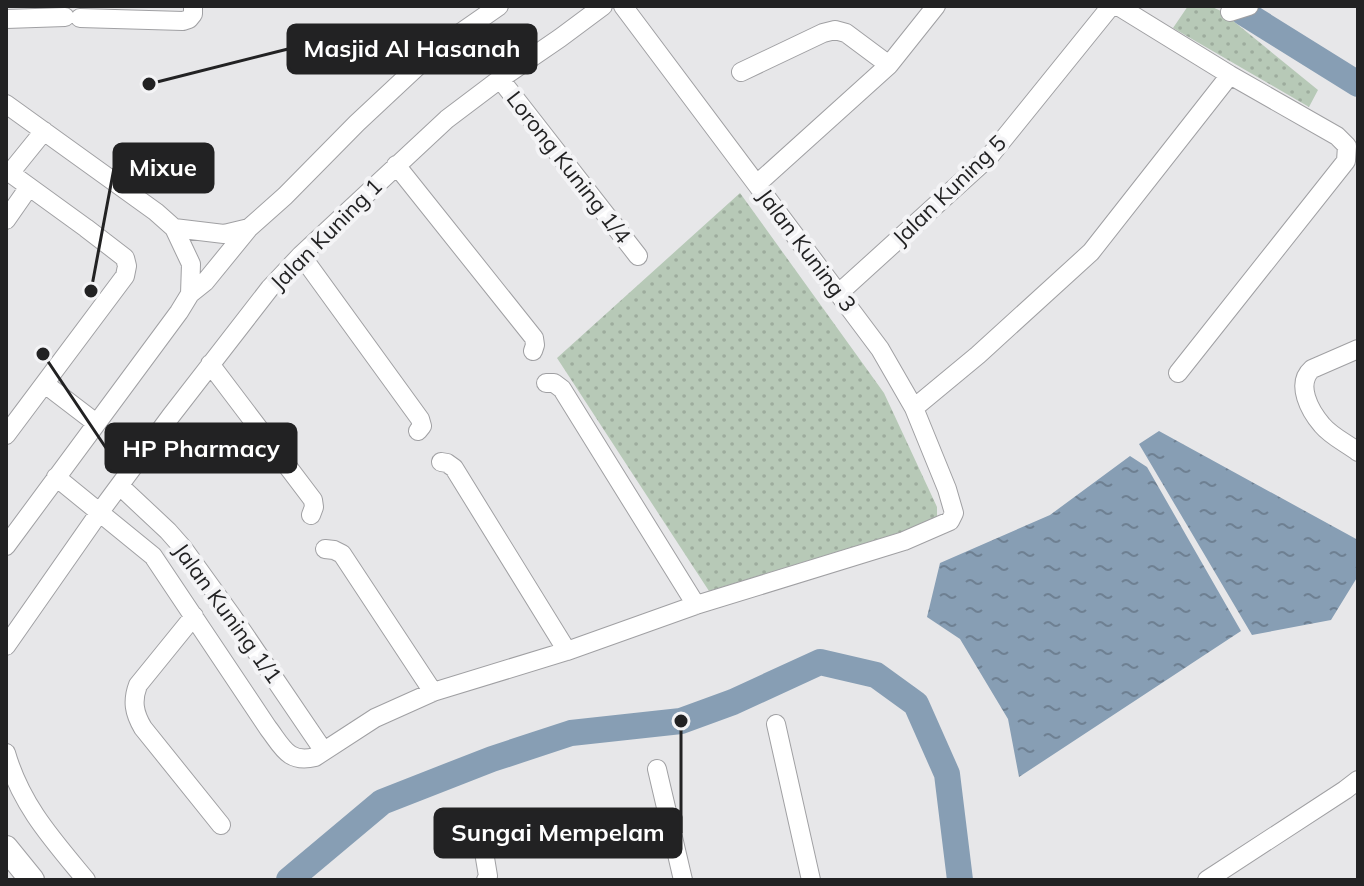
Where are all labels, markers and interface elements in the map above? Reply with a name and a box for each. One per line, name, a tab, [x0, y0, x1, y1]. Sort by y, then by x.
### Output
callout: Masjid Al Hasanah	[288, 25, 536, 73]
text: Masjid Al Hasanah	[304, 33, 520, 63]
street label: Lorong Kuning 1/4	[501, 85, 637, 249]
street label: Jalan Kuning 5	[886, 129, 1012, 251]
callout: Mixue	[114, 144, 213, 192]
text: Mixue	[129, 152, 197, 182]
street label: Jalan Kuning 1	[264, 172, 388, 296]
street label: Jalan Kuning 3	[752, 183, 862, 317]
callout: HP Pharmacy	[106, 424, 296, 472]
text: HP Pharmacy	[122, 433, 281, 463]
street label: Jalan Kuning 1/1	[168, 537, 288, 689]
callout: Sungai Mempelam	[435, 809, 681, 857]
text: Sungai Mempelam	[451, 817, 665, 847]

